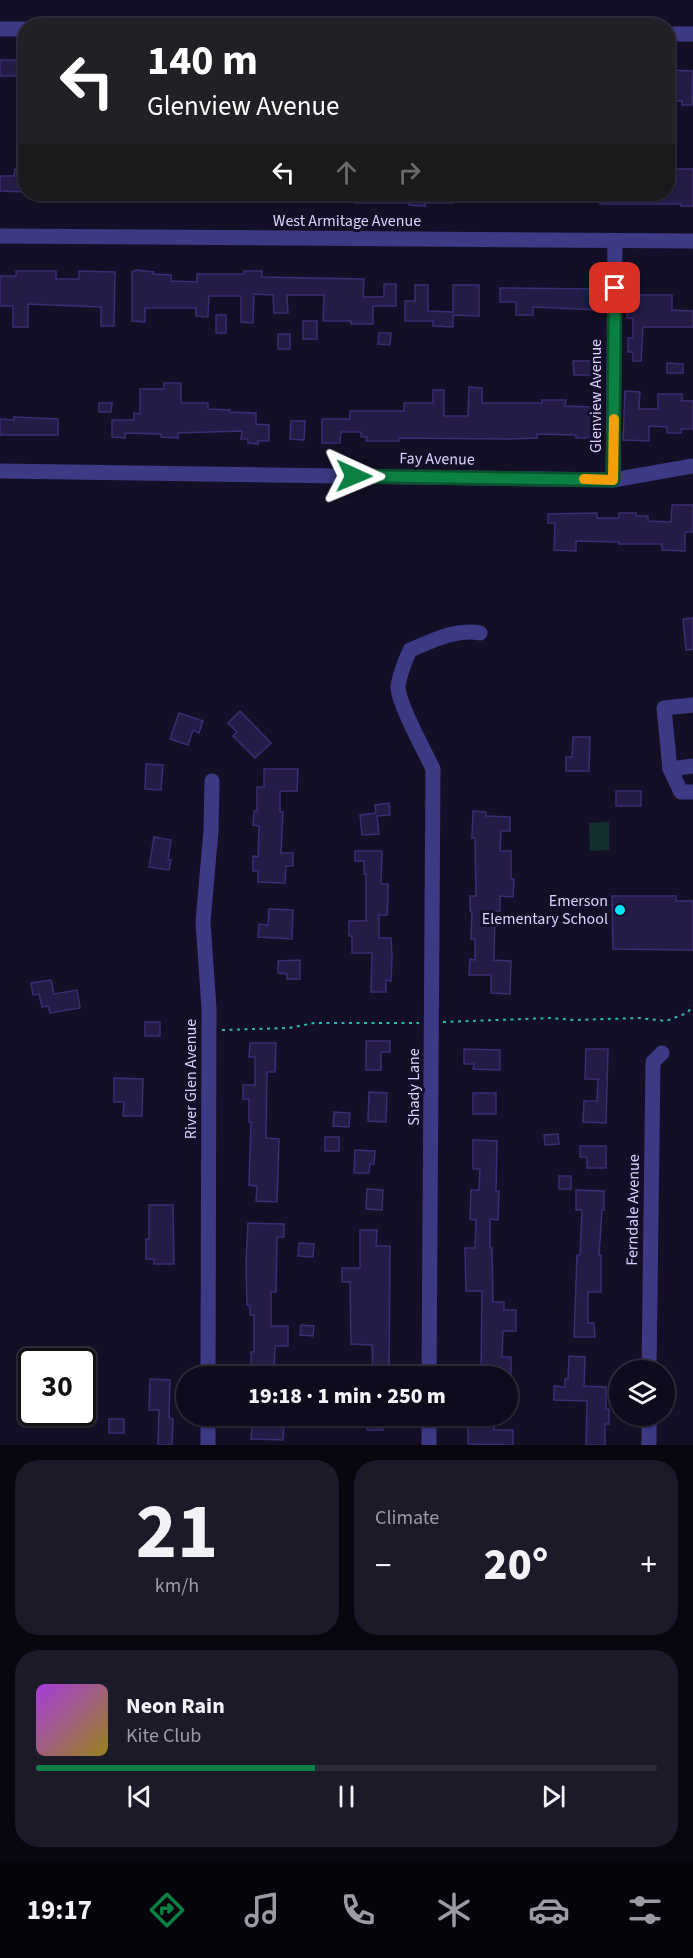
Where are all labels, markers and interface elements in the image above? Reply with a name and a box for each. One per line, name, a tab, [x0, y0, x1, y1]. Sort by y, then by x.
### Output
text: 140 m	[147, 31, 258, 91]
icon: left	[48, 42, 126, 120]
text: Glenview Avenue	[147, 87, 340, 126]
icon: left	[267, 156, 300, 189]
icon: ahead	[330, 156, 363, 189]
icon: right	[393, 156, 426, 189]
street label: West Armitage Avenue	[273, 210, 421, 232]
pin	[589, 262, 640, 313]
icon: arrive	[598, 271, 631, 304]
street label: Glenview Avenue	[585, 339, 607, 453]
position arrow	[322, 444, 386, 508]
street label: Fay Avenue	[399, 447, 475, 471]
place label: Emerson Elementary School	[482, 890, 608, 930]
marker: Emerson Elementary School	[613, 903, 627, 917]
street label: River Glen Avenue	[180, 1019, 202, 1139]
street label: Shady Lane	[403, 1048, 425, 1126]
street label: Ferndale Avenue	[621, 1154, 645, 1266]
speed limit sign: 30	[18, 1348, 96, 1426]
map controls	[609, 1360, 675, 1426]
button: layers	[609, 1360, 675, 1426]
text: 19:18 · 1 min · 250 m	[248, 1380, 446, 1412]
text: 21	[136, 1477, 218, 1588]
text: Climate	[375, 1504, 439, 1532]
text: 20°	[484, 1533, 548, 1597]
text: −	[375, 1542, 391, 1589]
text: +	[641, 1542, 657, 1589]
text: km/h	[155, 1572, 199, 1600]
text: Neon Rain	[126, 1690, 225, 1722]
text: Kite Club	[126, 1722, 201, 1750]
icon: previous	[123, 1780, 156, 1813]
icon: pause	[330, 1780, 363, 1813]
icon: next	[537, 1780, 570, 1813]
icon: directions	[146, 1889, 188, 1931]
icon: music	[241, 1889, 283, 1931]
icon: phone	[337, 1889, 379, 1931]
icon: climate	[433, 1889, 475, 1931]
icon: car	[528, 1889, 570, 1931]
icon: filters	[624, 1889, 666, 1931]
text: 19:17	[27, 1891, 92, 1930]

